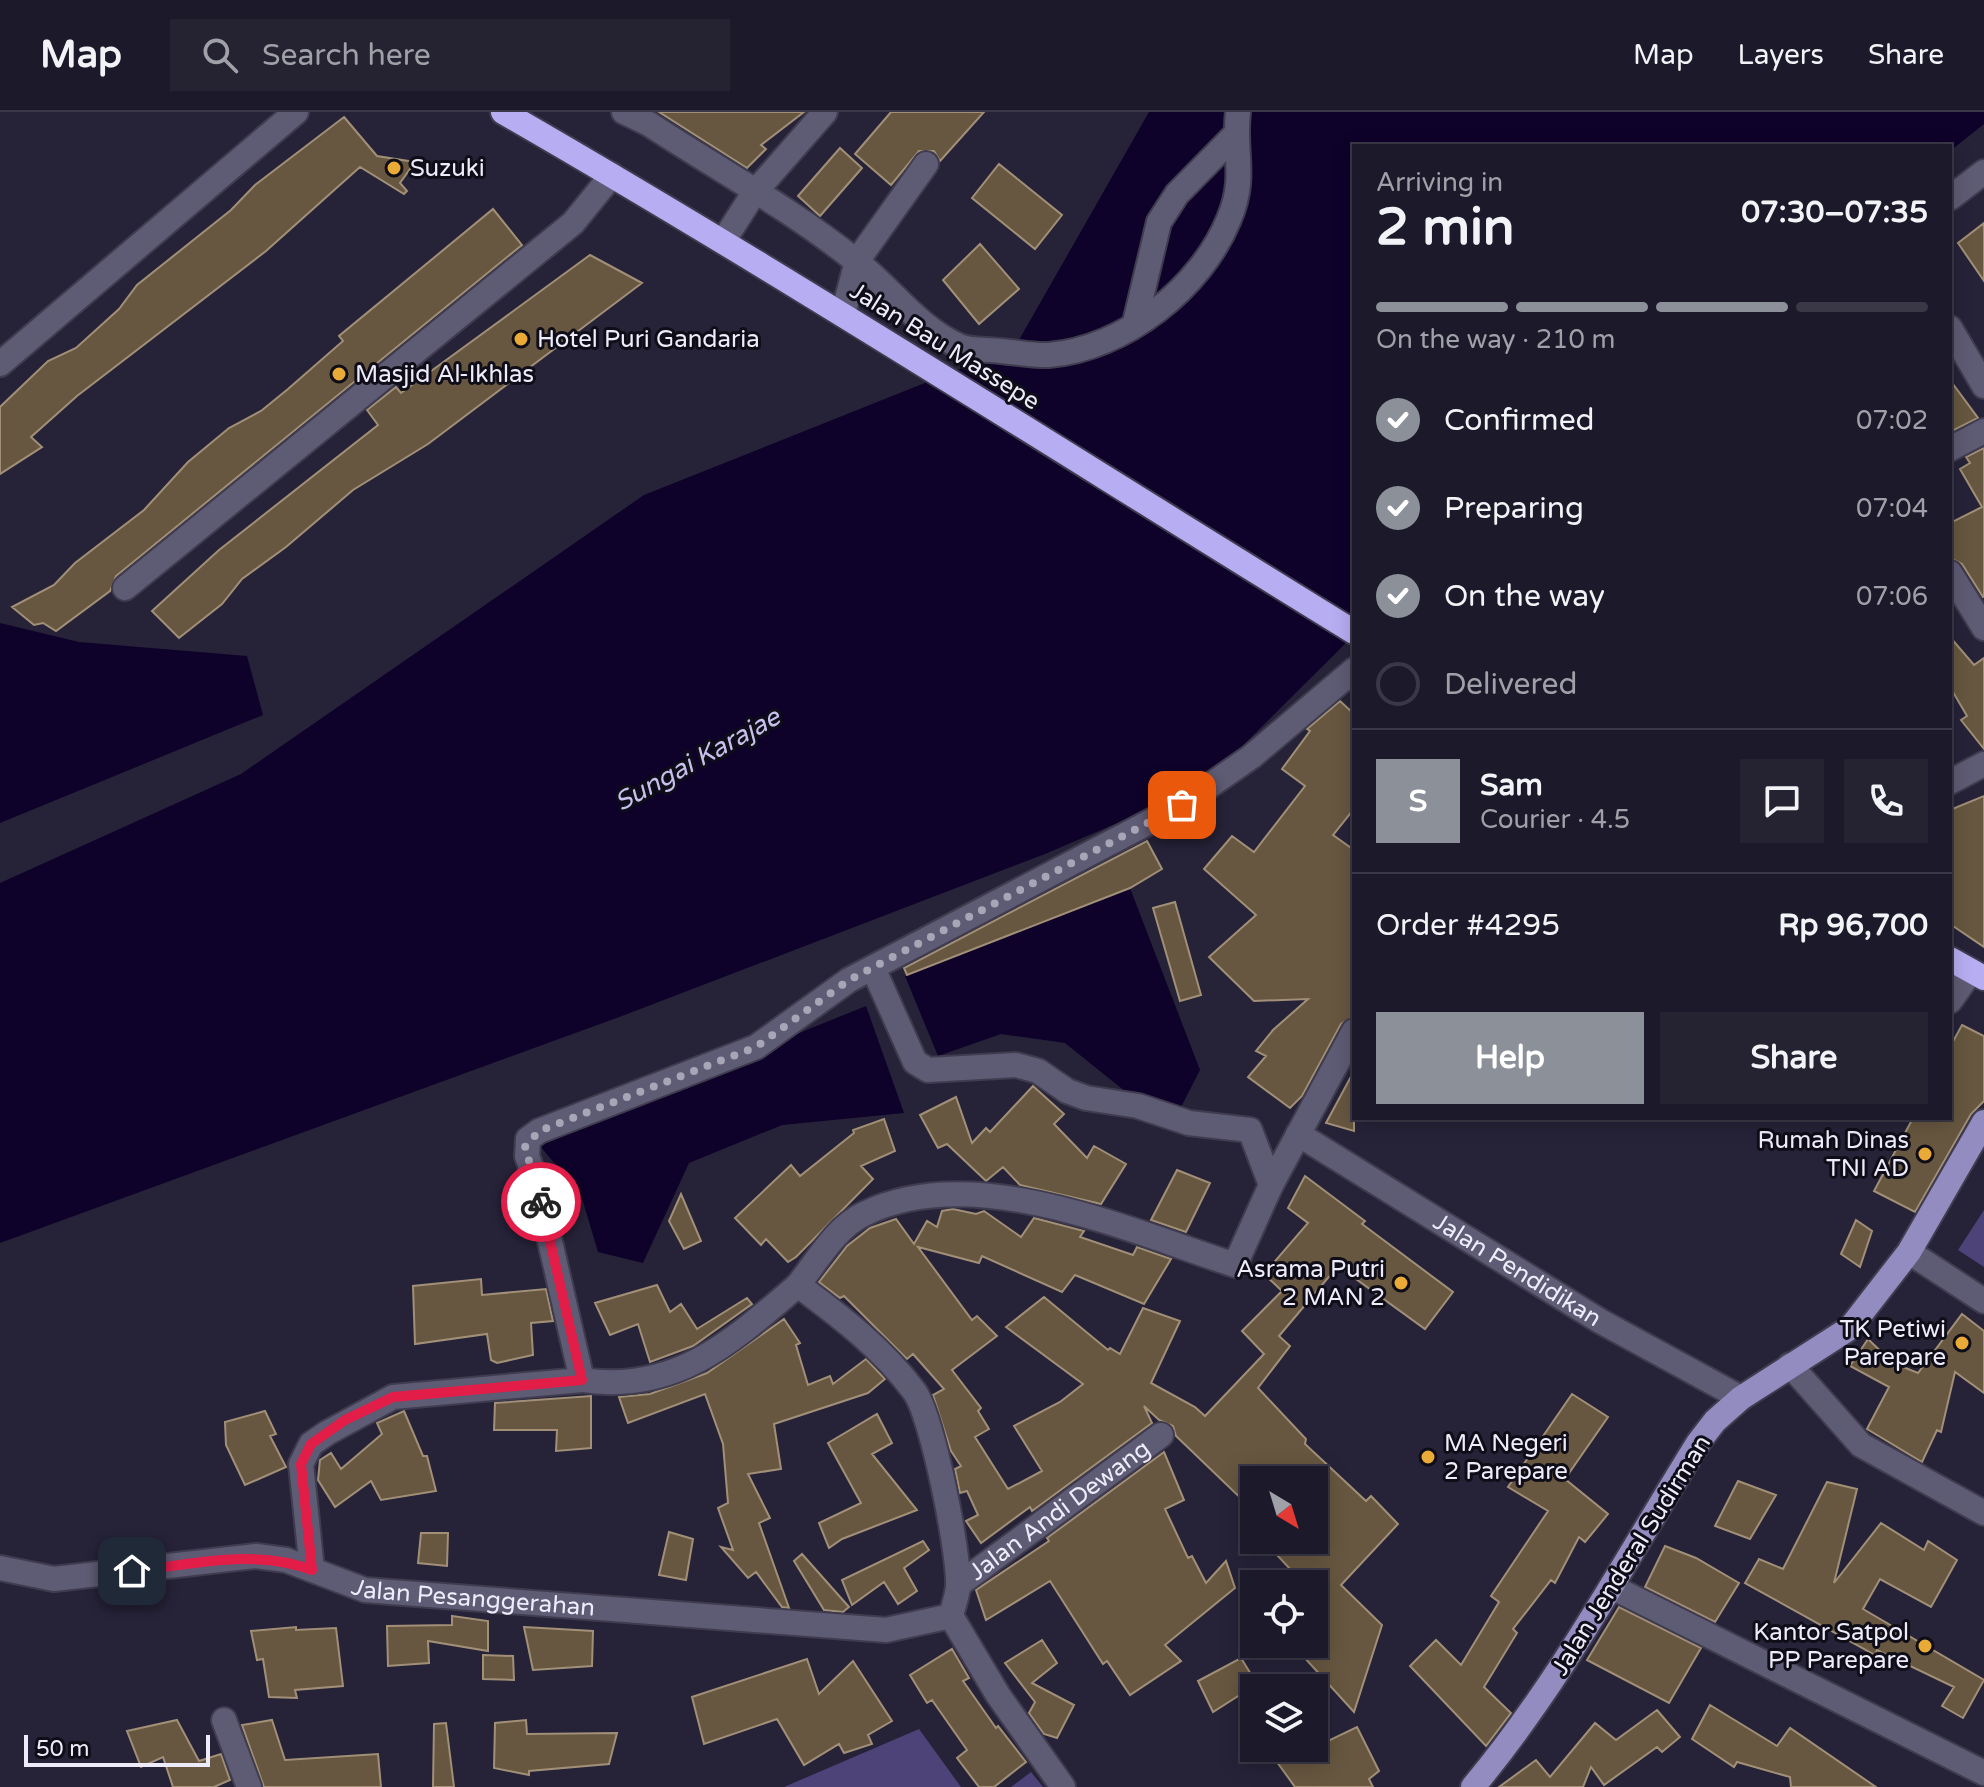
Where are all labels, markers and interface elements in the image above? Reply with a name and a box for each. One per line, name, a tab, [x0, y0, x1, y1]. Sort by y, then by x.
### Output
search box	[170, 19, 730, 91]
text: Map	[40, 32, 122, 78]
icon: search	[198, 33, 242, 77]
text: Search here	[262, 37, 431, 74]
text: Map	[1633, 38, 1694, 72]
text: Layers	[1738, 38, 1824, 72]
text: Share	[1868, 38, 1944, 72]
place label: Suzuki	[410, 154, 485, 183]
marker: Suzuki	[385, 159, 403, 177]
text: Arriving in	[1376, 167, 1503, 198]
text: 07:30–07:35	[1741, 194, 1928, 231]
text: 2 min	[1376, 196, 1515, 259]
street label: Jalan Bau Massepe	[845, 276, 1045, 416]
text: On the way · 210 m	[1376, 324, 1615, 355]
place label: Hotel Puri Gandaria	[537, 325, 760, 354]
marker: Hotel Puri Gandaria	[512, 330, 530, 348]
place label: Masjid Al-Ikhlas	[355, 360, 534, 389]
marker: Masjid Al-Ikhlas	[330, 365, 348, 383]
icon: check	[1376, 398, 1420, 442]
text: Confirmed	[1444, 402, 1595, 439]
text: 07:02	[1856, 405, 1928, 436]
icon: check	[1376, 486, 1420, 530]
text: Preparing	[1444, 490, 1584, 527]
text: 07:04	[1856, 493, 1928, 524]
icon: check	[1376, 574, 1420, 618]
text: On the way	[1444, 578, 1605, 615]
text: 07:06	[1856, 581, 1928, 612]
text: Delivered	[1444, 666, 1578, 703]
water label: Sungai Karajae	[609, 701, 786, 818]
button: chat	[1740, 759, 1824, 843]
button: phone	[1844, 759, 1928, 843]
text: Sam	[1480, 767, 1543, 804]
pin	[1148, 771, 1216, 839]
icon: bag	[1160, 783, 1204, 827]
text: S	[1409, 783, 1427, 820]
text: Courier · 4.5	[1480, 804, 1630, 835]
text: Order #4295	[1376, 907, 1560, 944]
text: Rp 96,700	[1778, 907, 1928, 944]
button: Help	[1376, 1012, 1644, 1104]
button: Share	[1660, 1012, 1928, 1104]
place label: Rumah Dinas TNI AD	[1758, 1126, 1909, 1183]
marker: Rumah Dinas TNI AD	[1916, 1145, 1934, 1163]
courier	[501, 1162, 581, 1242]
icon: bike	[519, 1180, 563, 1224]
street label: Jalan Pendidikan	[1428, 1207, 1606, 1333]
place label: Asrama Putri 2 MAN 2	[1236, 1255, 1385, 1312]
marker: Asrama Putri 2 MAN 2	[1392, 1274, 1410, 1292]
place label: TK Petiwi Parepare	[1840, 1315, 1946, 1372]
marker: TK Petiwi Parepare	[1953, 1334, 1971, 1352]
place label: MA Negeri 2 Parepare	[1444, 1429, 1568, 1486]
street label: Jalan Jenderal Sudirman	[1546, 1430, 1717, 1681]
street label: Jalan Andi Dewang	[963, 1434, 1156, 1587]
marker: MA Negeri 2 Parepare	[1419, 1448, 1437, 1466]
north arrow	[1240, 1466, 1328, 1554]
map controls	[1240, 1466, 1328, 1762]
pin	[98, 1537, 166, 1605]
icon: home	[110, 1549, 154, 1593]
button: locate	[1240, 1570, 1328, 1658]
street label: Jalan Pesanggerahan	[348, 1572, 596, 1623]
place label: Kantor Satpol PP Parepare	[1753, 1618, 1909, 1675]
marker: Kantor Satpol PP Parepare	[1916, 1637, 1934, 1655]
button: layers	[1240, 1674, 1328, 1762]
scale bar	[24, 1731, 210, 1767]
text: 50 m	[36, 1736, 90, 1762]

